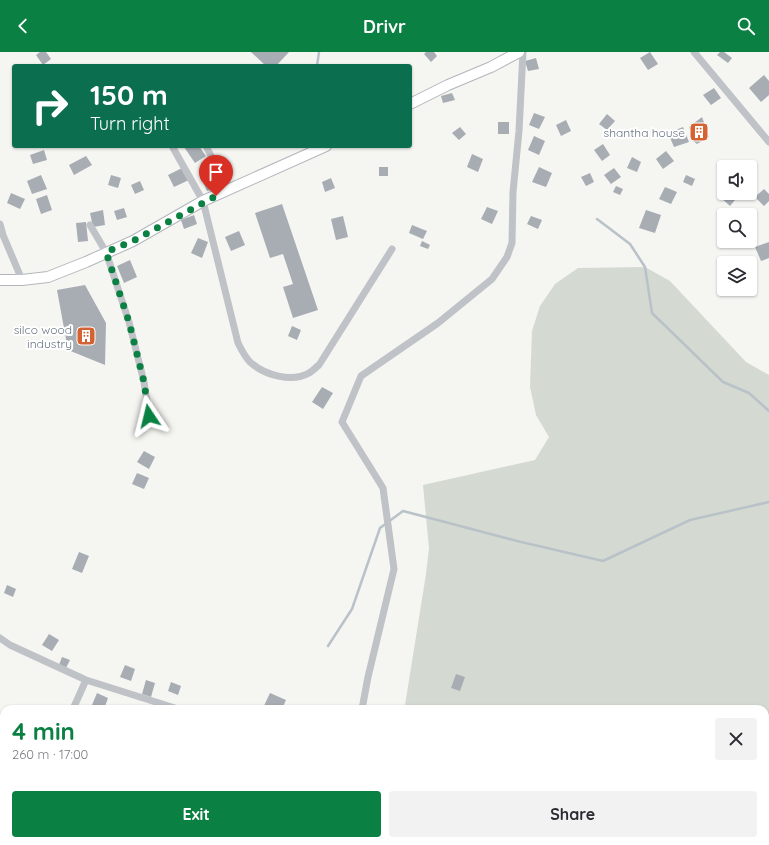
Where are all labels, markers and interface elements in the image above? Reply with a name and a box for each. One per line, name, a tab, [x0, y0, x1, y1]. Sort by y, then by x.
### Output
icon: back	[12, 15, 34, 37]
text: Drivr	[363, 15, 406, 38]
icon: search	[735, 15, 757, 37]
text: 150 m	[90, 77, 168, 112]
icon: right	[24, 80, 76, 132]
text: Turn right	[90, 112, 170, 135]
building icon: shantha house	[688, 121, 710, 143]
place label: shantha house	[604, 125, 685, 140]
pin	[199, 155, 233, 196]
map controls	[717, 160, 757, 296]
button: sound	[717, 160, 757, 200]
icon: arrive	[205, 161, 227, 183]
button: search	[717, 208, 757, 248]
button: layers	[717, 256, 757, 296]
place label: silco wood industry	[14, 322, 72, 351]
building icon: silco wood industry	[75, 325, 97, 347]
position arrow	[128, 395, 170, 437]
text: 4 min	[12, 716, 75, 746]
button: close	[715, 718, 757, 760]
text: 260 m · 17:00	[12, 746, 88, 762]
button: Exit	[12, 791, 381, 837]
button: Share	[389, 791, 757, 837]

